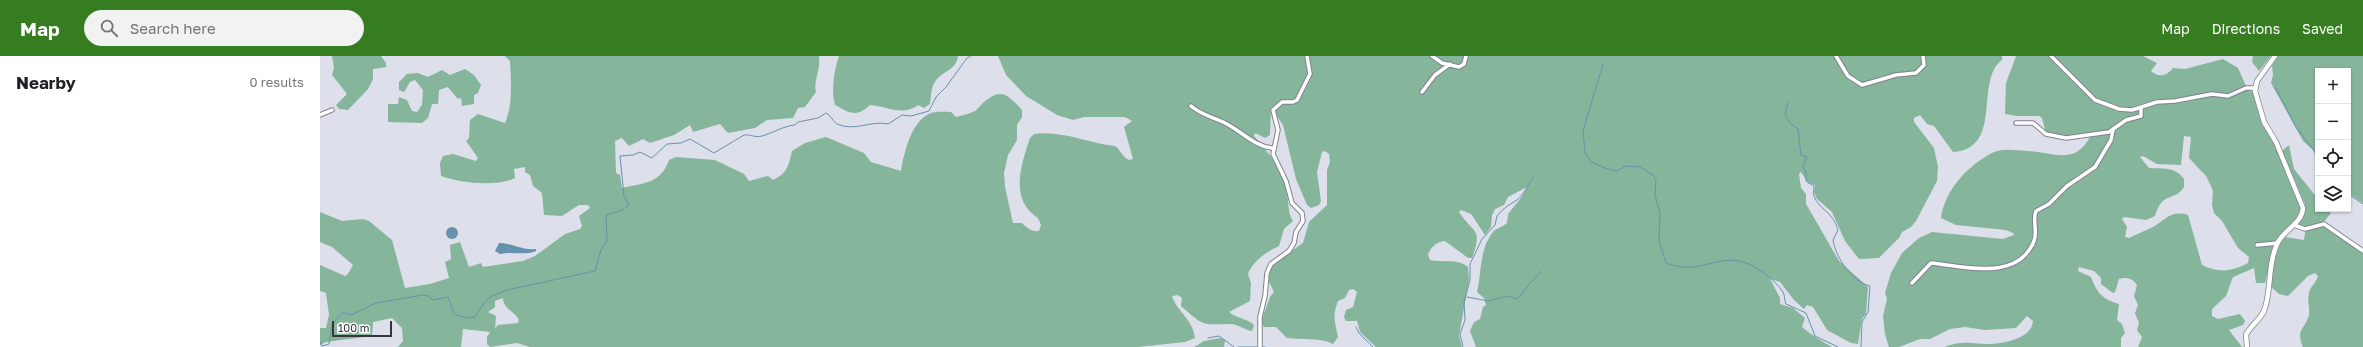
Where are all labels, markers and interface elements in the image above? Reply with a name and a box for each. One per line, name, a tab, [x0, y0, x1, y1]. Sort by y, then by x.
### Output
search box	[84, 10, 364, 46]
text: Map	[20, 17, 60, 40]
icon: search	[98, 17, 120, 39]
text: Search here	[130, 19, 216, 37]
text: Map	[2161, 20, 2190, 37]
text: Directions	[2212, 20, 2280, 37]
text: Saved	[2302, 20, 2343, 37]
map controls	[2315, 68, 2351, 212]
button: +	[2315, 68, 2351, 104]
text: Nearby	[16, 72, 76, 93]
text: 0 results	[249, 74, 304, 90]
button: −	[2315, 104, 2351, 140]
button: locate	[2315, 140, 2351, 176]
button: layers	[2315, 176, 2351, 212]
scale bar	[332, 319, 392, 338]
text: 100 m	[338, 321, 369, 334]

